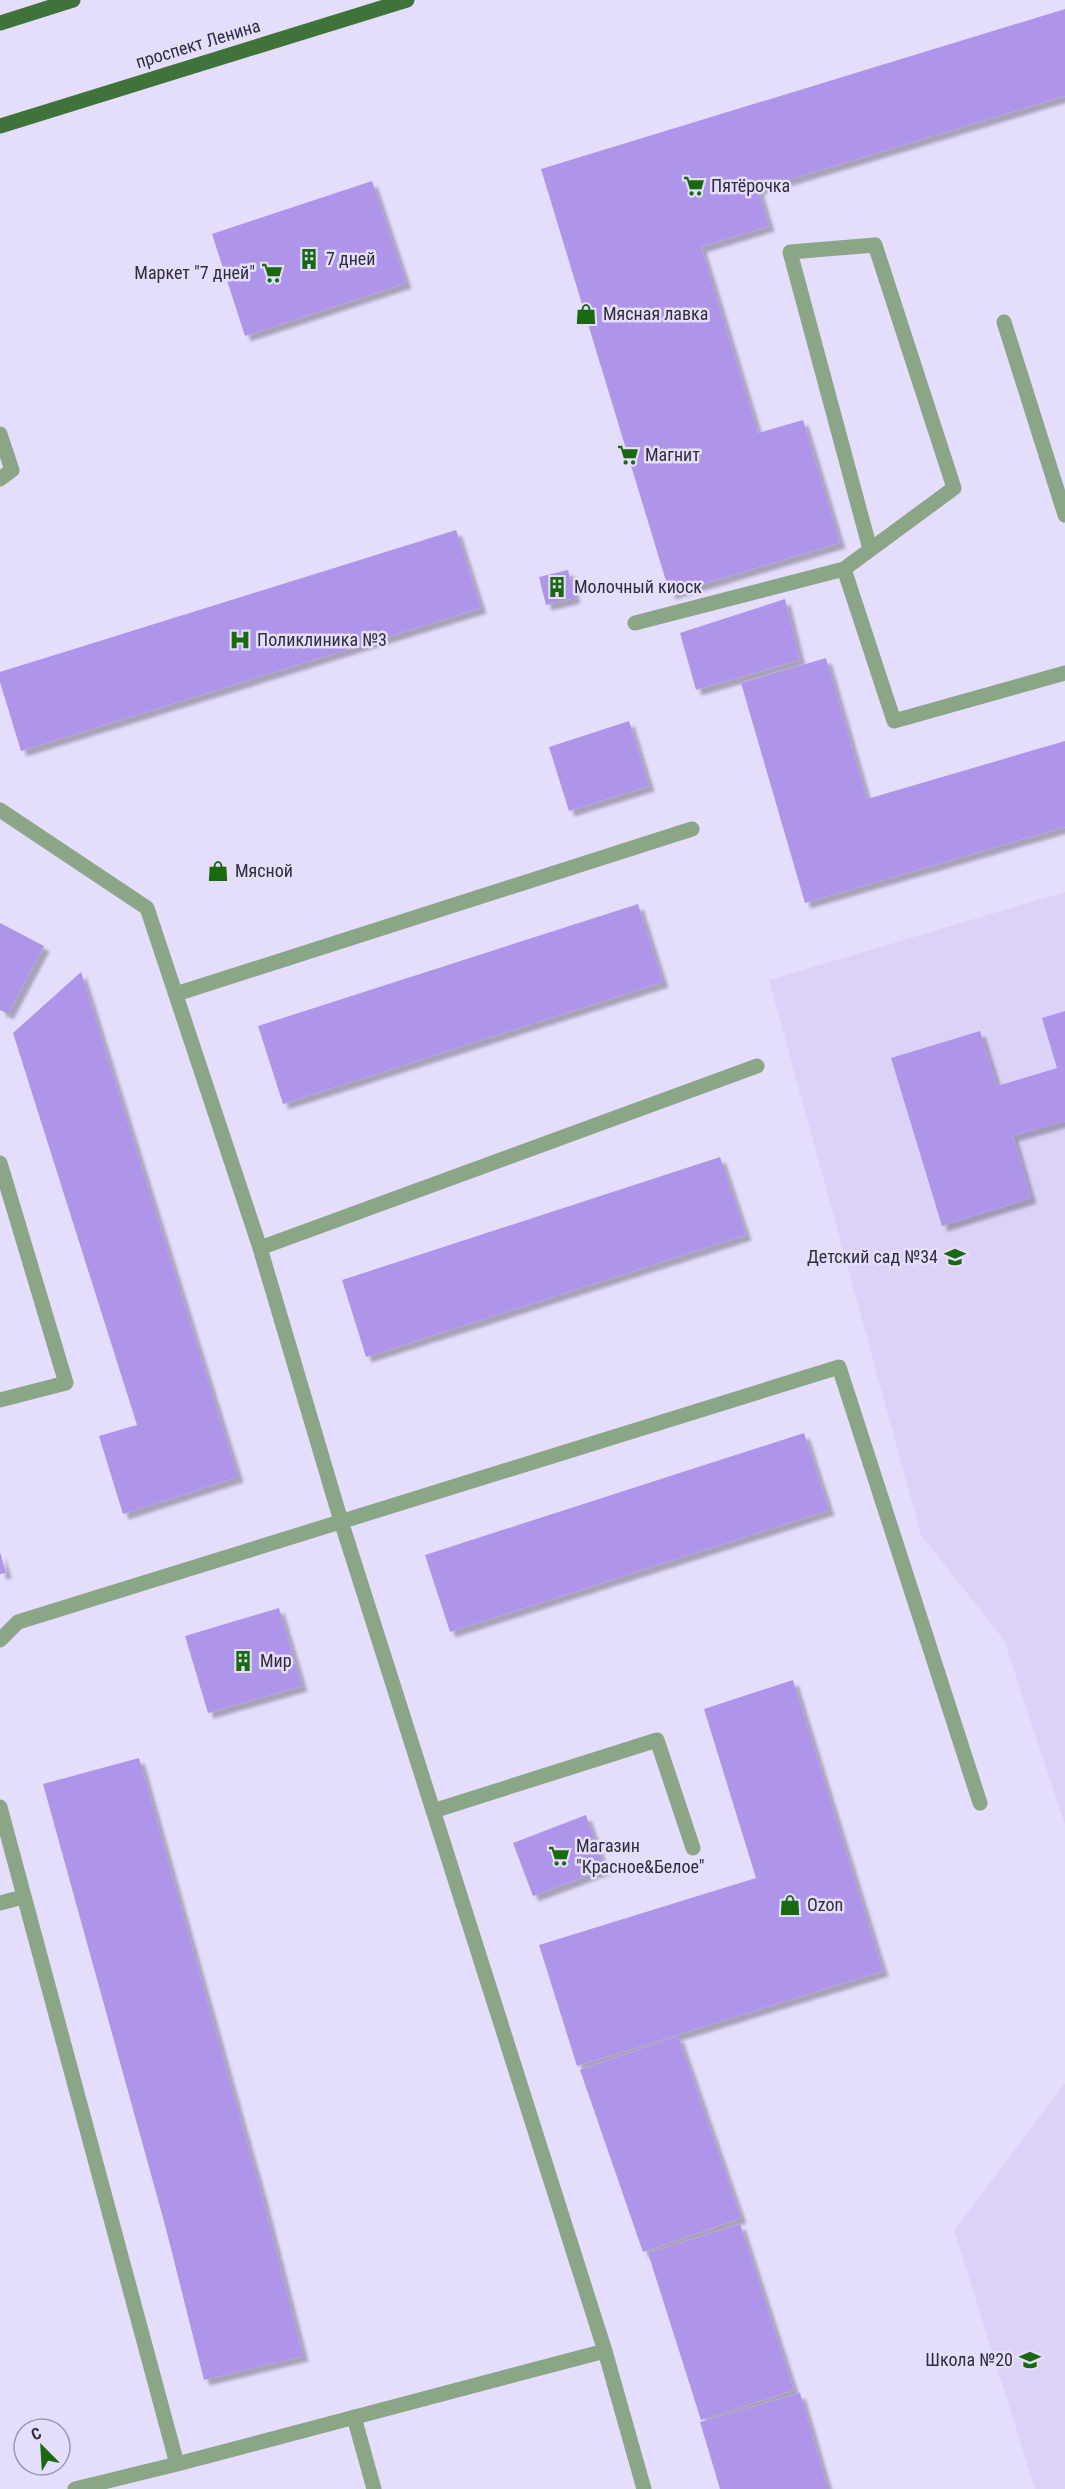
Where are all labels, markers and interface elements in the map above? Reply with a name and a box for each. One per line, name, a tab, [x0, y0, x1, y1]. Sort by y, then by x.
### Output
street label: проспект Ленина	[133, 15, 263, 72]
supermarket icon: Пятёрочка	[682, 174, 706, 198]
place label: Пятёрочка	[711, 175, 790, 196]
building icon: 7 дней	[297, 247, 321, 271]
place label: 7 дней	[326, 248, 375, 269]
supermarket icon: Маркет "7 дней"	[260, 261, 284, 285]
place label: Маркет "7 дней"	[134, 262, 255, 283]
shop icon: Мясная лавка	[574, 302, 598, 326]
place label: Мясная лавка	[603, 303, 708, 324]
supermarket icon: Магнит	[616, 443, 640, 467]
place label: Магнит	[645, 444, 700, 465]
building icon: Молочный киоск	[545, 575, 569, 599]
place label: Молочный киоск	[574, 576, 702, 597]
hospital icon: Поликлиника №3	[228, 628, 252, 652]
place label: Поликлиника №3	[257, 629, 387, 650]
shop icon: Мясной	[206, 859, 230, 883]
place label: Мясной	[235, 860, 293, 881]
school or university icon: Детский сад №34	[943, 1245, 967, 1269]
place label: Детский сад №34	[807, 1246, 938, 1267]
building icon: Мир	[231, 1649, 255, 1673]
place label: Мир	[260, 1650, 292, 1671]
place label: Магазин "Красное&Белое"	[576, 1835, 705, 1877]
supermarket icon: Магазин "Красное&Белое"	[547, 1844, 571, 1868]
shop icon: Ozon	[778, 1893, 802, 1917]
place label: Ozon	[807, 1894, 843, 1915]
school or university icon: Школа №20	[1018, 2348, 1042, 2372]
place label: Школа №20	[925, 2349, 1013, 2370]
north arrow	[12, 2417, 72, 2477]
text: С	[28, 2423, 44, 2444]

